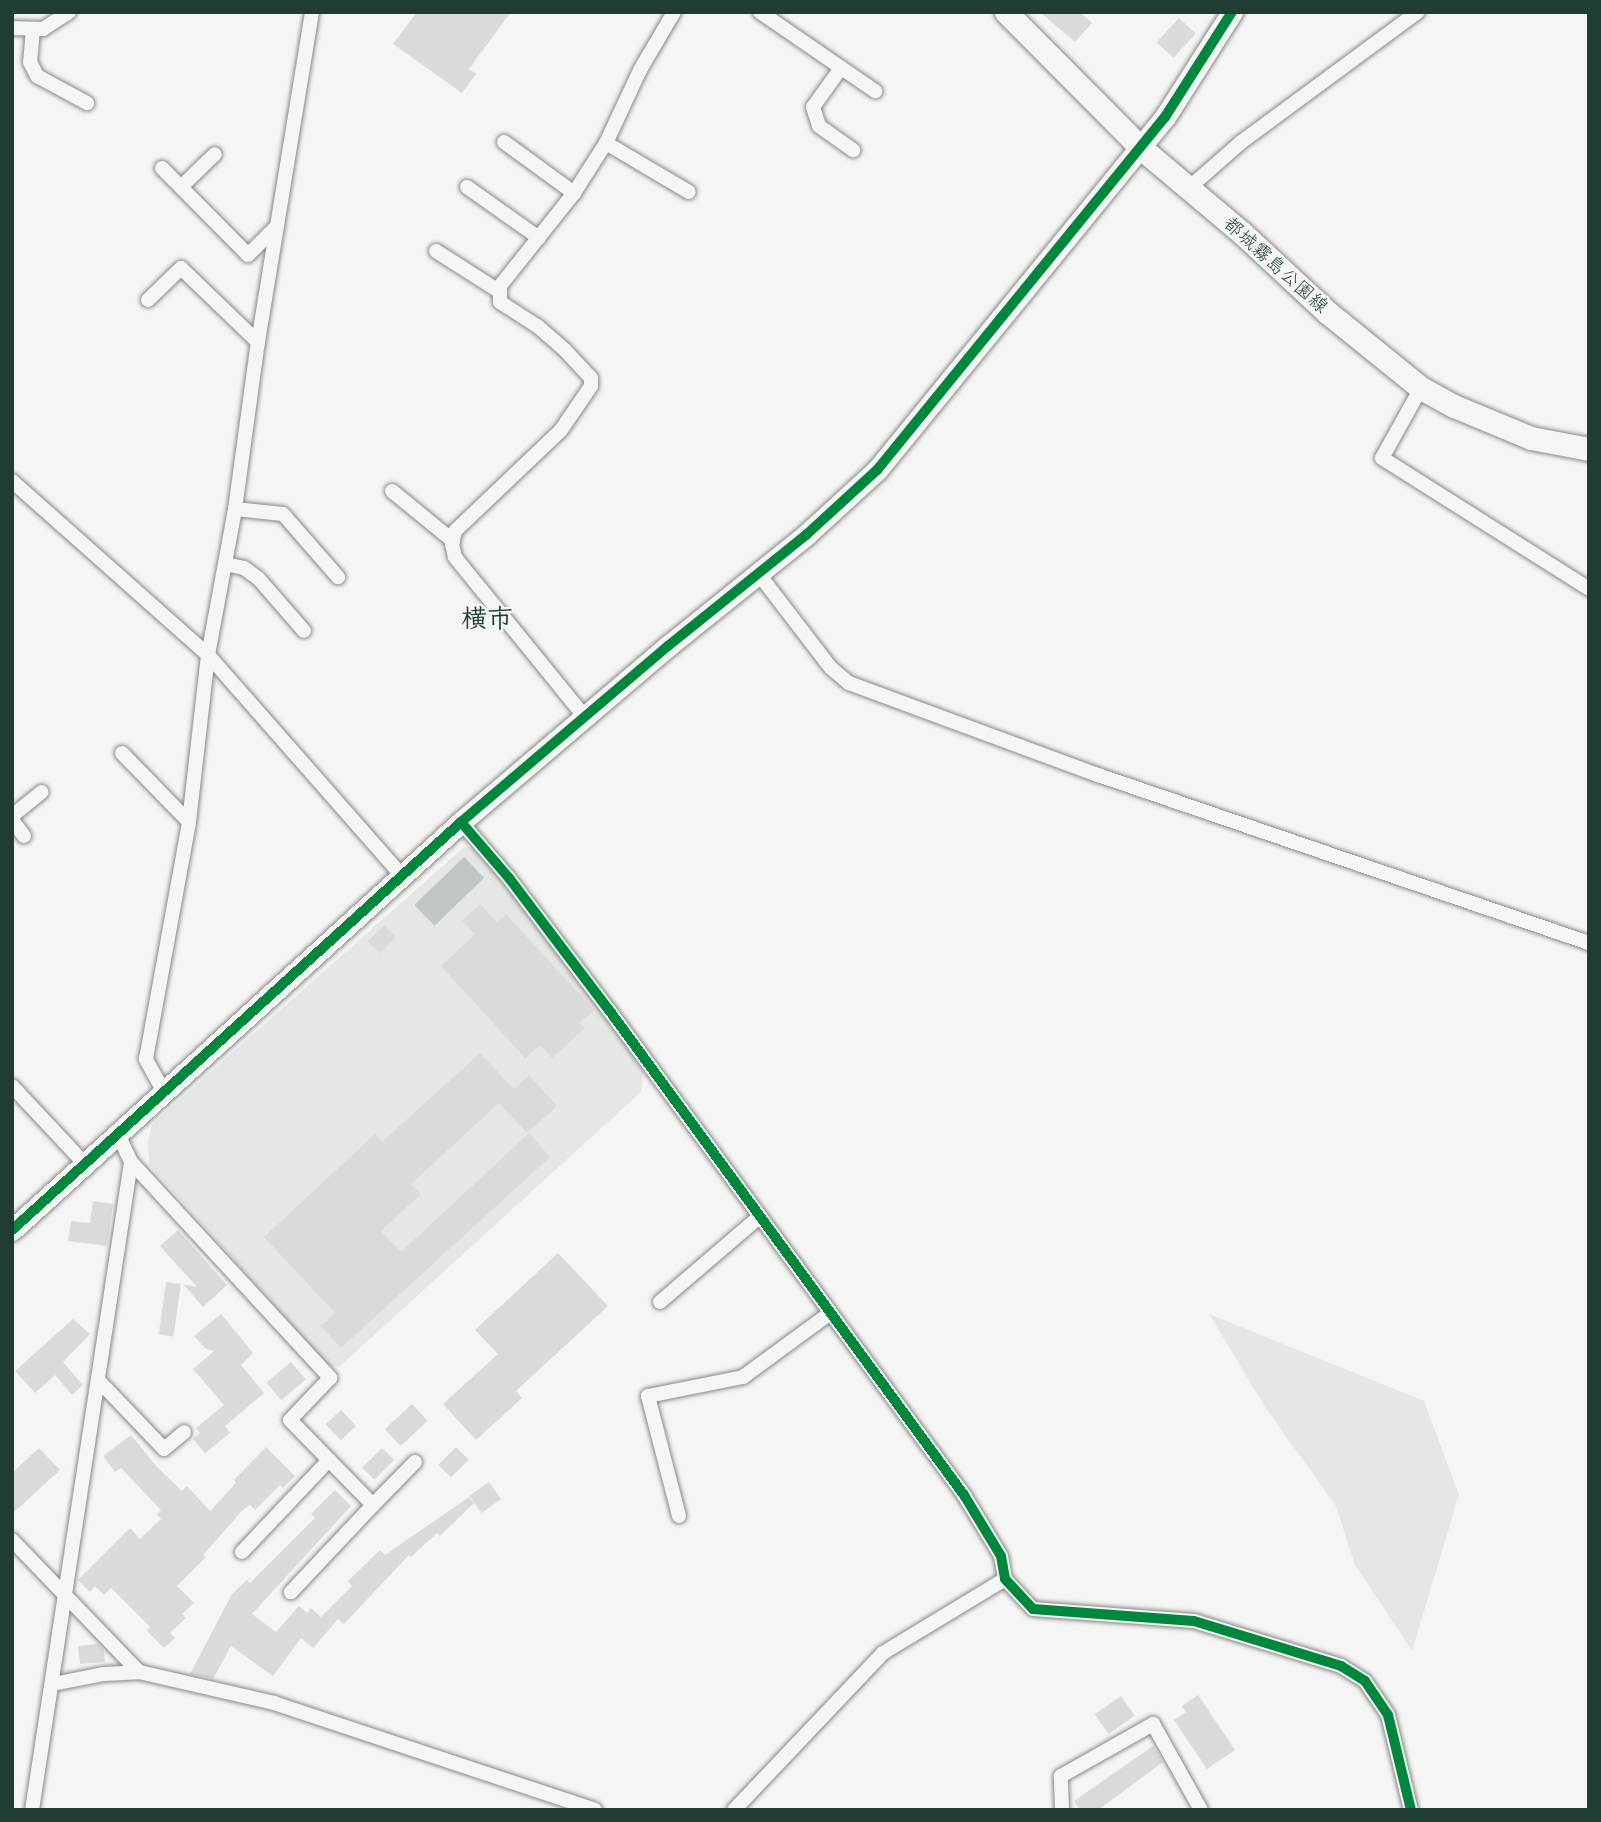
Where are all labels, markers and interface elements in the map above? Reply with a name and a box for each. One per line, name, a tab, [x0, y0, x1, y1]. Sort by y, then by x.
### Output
street label: 都城霧島公園線	[1219, 212, 1333, 318]
district label: 横市	[461, 602, 513, 634]

